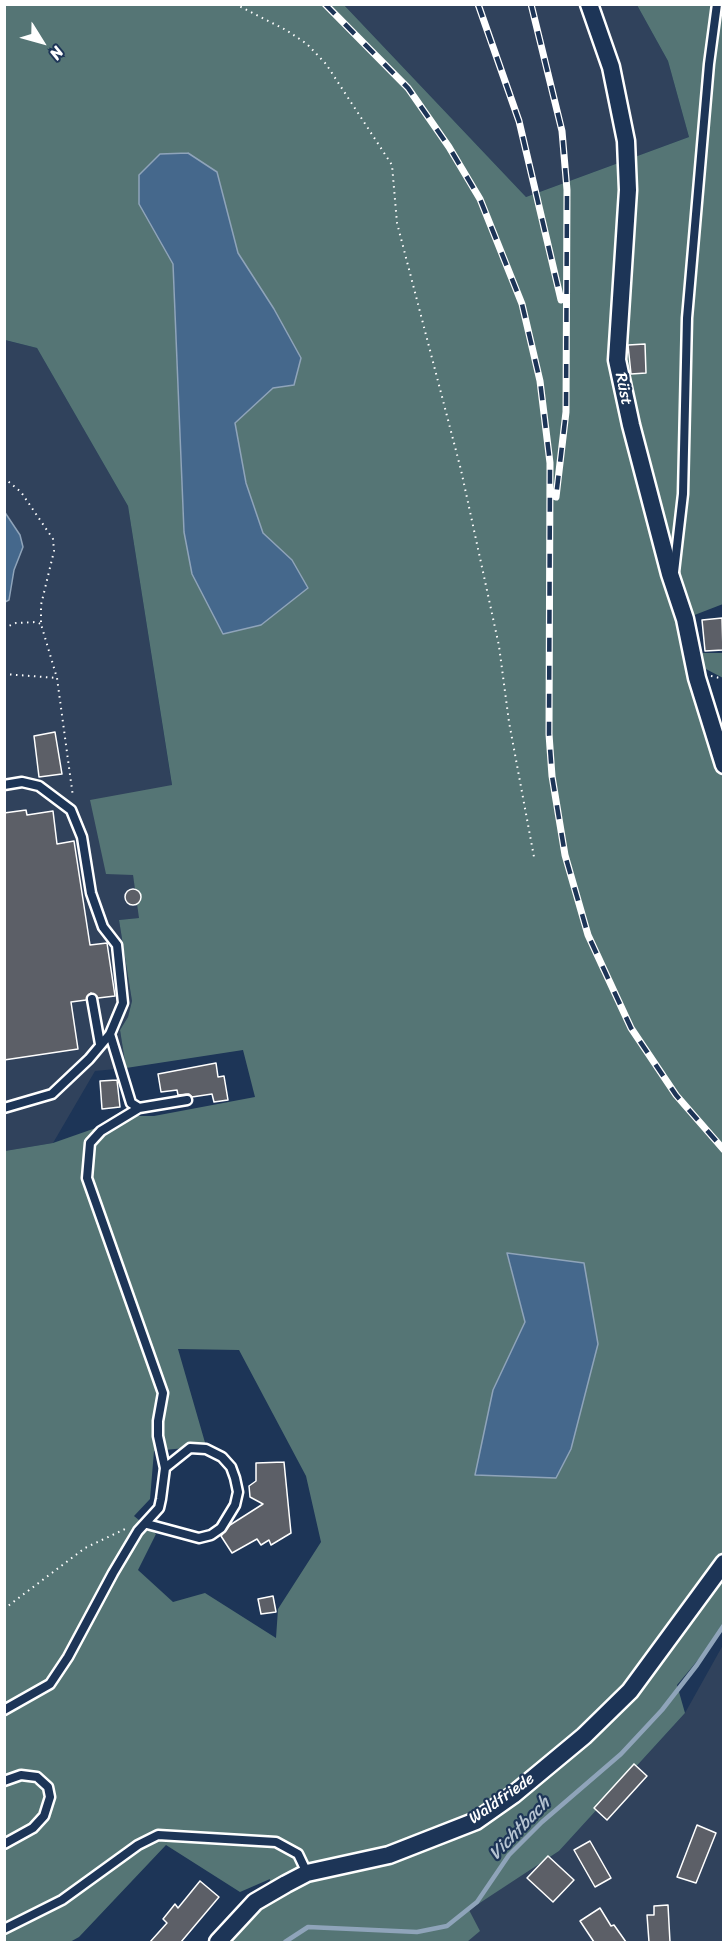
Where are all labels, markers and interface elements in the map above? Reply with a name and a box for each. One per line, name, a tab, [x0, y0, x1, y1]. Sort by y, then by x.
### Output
north arrow	[12, 12, 72, 72]
text: N	[42, 40, 72, 66]
street label: Rüst	[610, 371, 636, 407]
street label: Waldfriede	[466, 1769, 538, 1829]
water label: Vichtbach	[485, 1793, 555, 1865]

